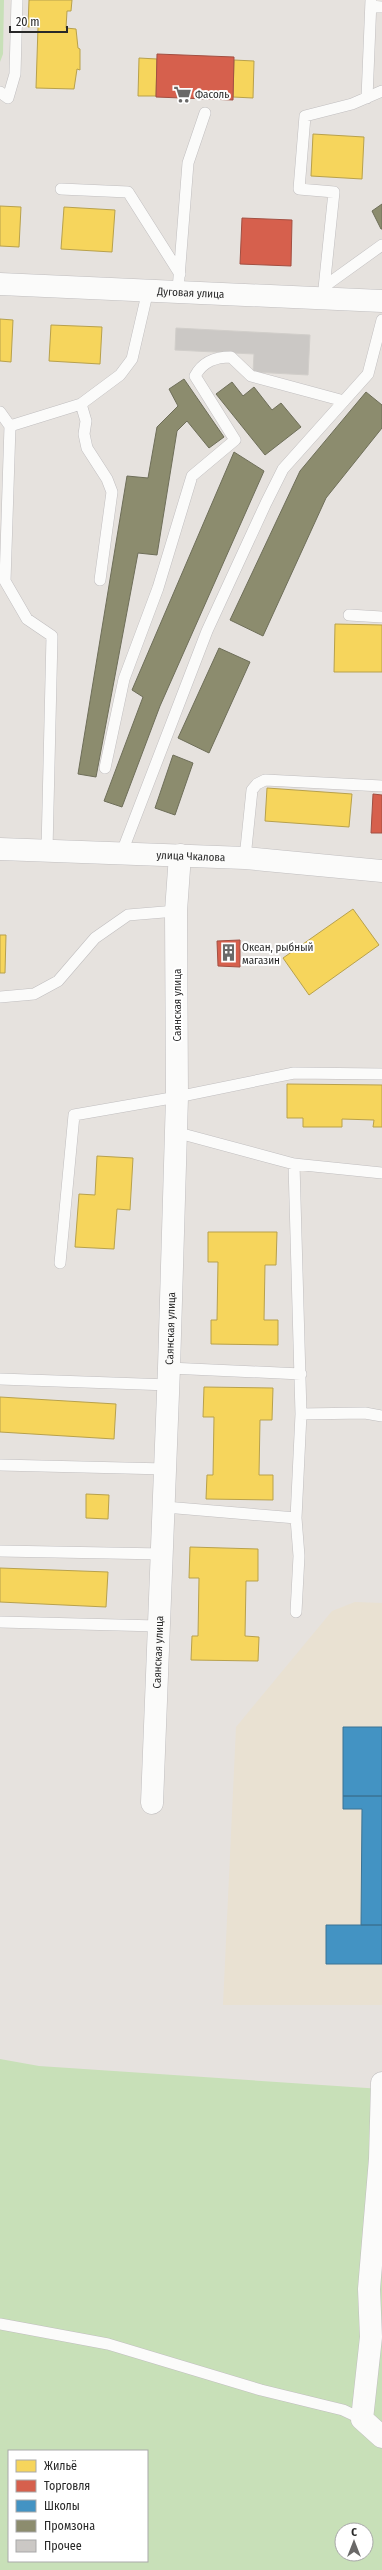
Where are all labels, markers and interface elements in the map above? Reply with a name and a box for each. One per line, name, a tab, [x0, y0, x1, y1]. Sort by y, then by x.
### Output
scale bar	[10, 8, 67, 34]
text: 20 m	[16, 15, 40, 29]
supermarket icon: Фасоль	[172, 84, 192, 104]
place label: Фасоль	[195, 88, 229, 101]
street label: Дуговая улица	[156, 284, 225, 300]
street label: улица Чкалова	[156, 848, 226, 864]
place label: Океан, рыбный магазин	[242, 941, 313, 967]
building icon: Океан, рыбный магазин	[219, 943, 239, 963]
street label: Саянская улица	[171, 969, 184, 1041]
street label: Саянская улица	[163, 1292, 178, 1365]
street label: Саянская улица	[150, 1615, 166, 1689]
legend	[8, 2450, 148, 2562]
text: Жильё	[44, 2459, 77, 2473]
text: Торговля	[44, 2479, 90, 2493]
text: Школы	[44, 2499, 80, 2513]
text: Промзона	[44, 2519, 95, 2533]
north arrow	[334, 2522, 374, 2562]
text: С	[351, 2526, 357, 2539]
text: Прочее	[44, 2539, 82, 2553]

